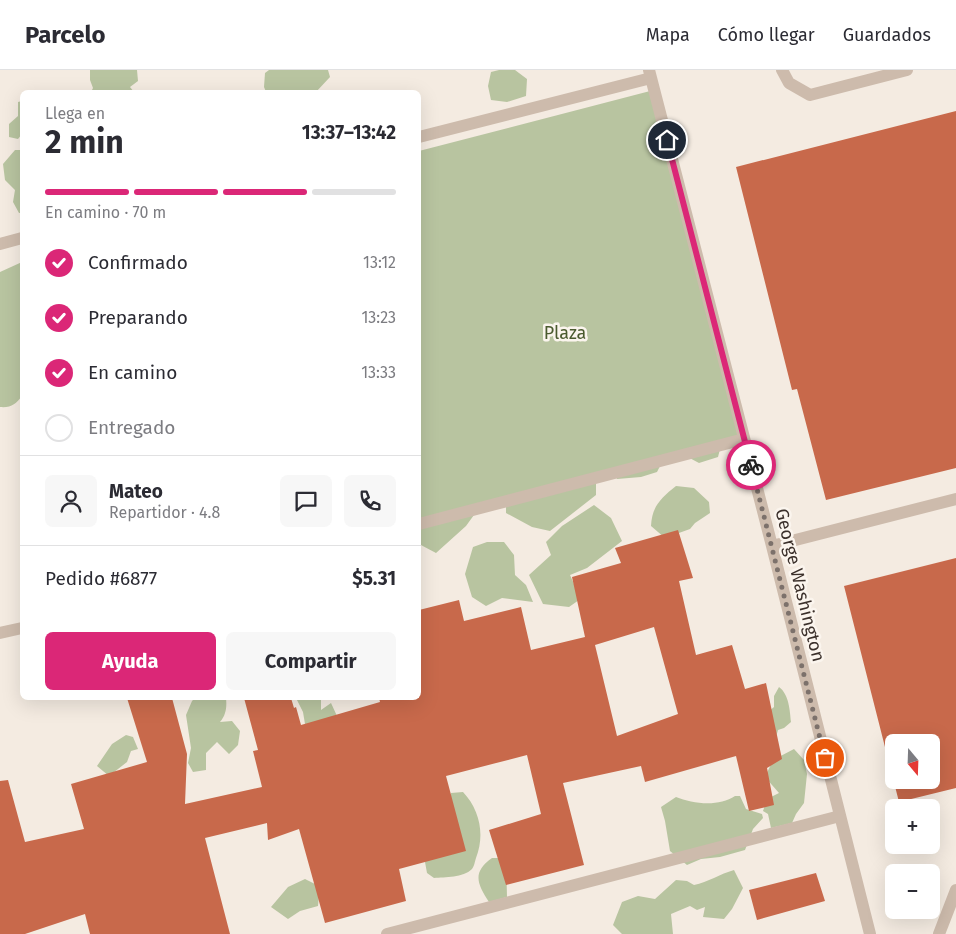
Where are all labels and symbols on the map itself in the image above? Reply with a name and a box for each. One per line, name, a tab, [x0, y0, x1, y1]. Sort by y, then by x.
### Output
pin	[646, 119, 688, 161]
park label: Plaza	[544, 322, 586, 344]
courier	[726, 440, 776, 490]
street label: George Washington	[770, 506, 830, 664]
north arrow	[885, 734, 940, 789]
pin	[804, 737, 846, 779]

